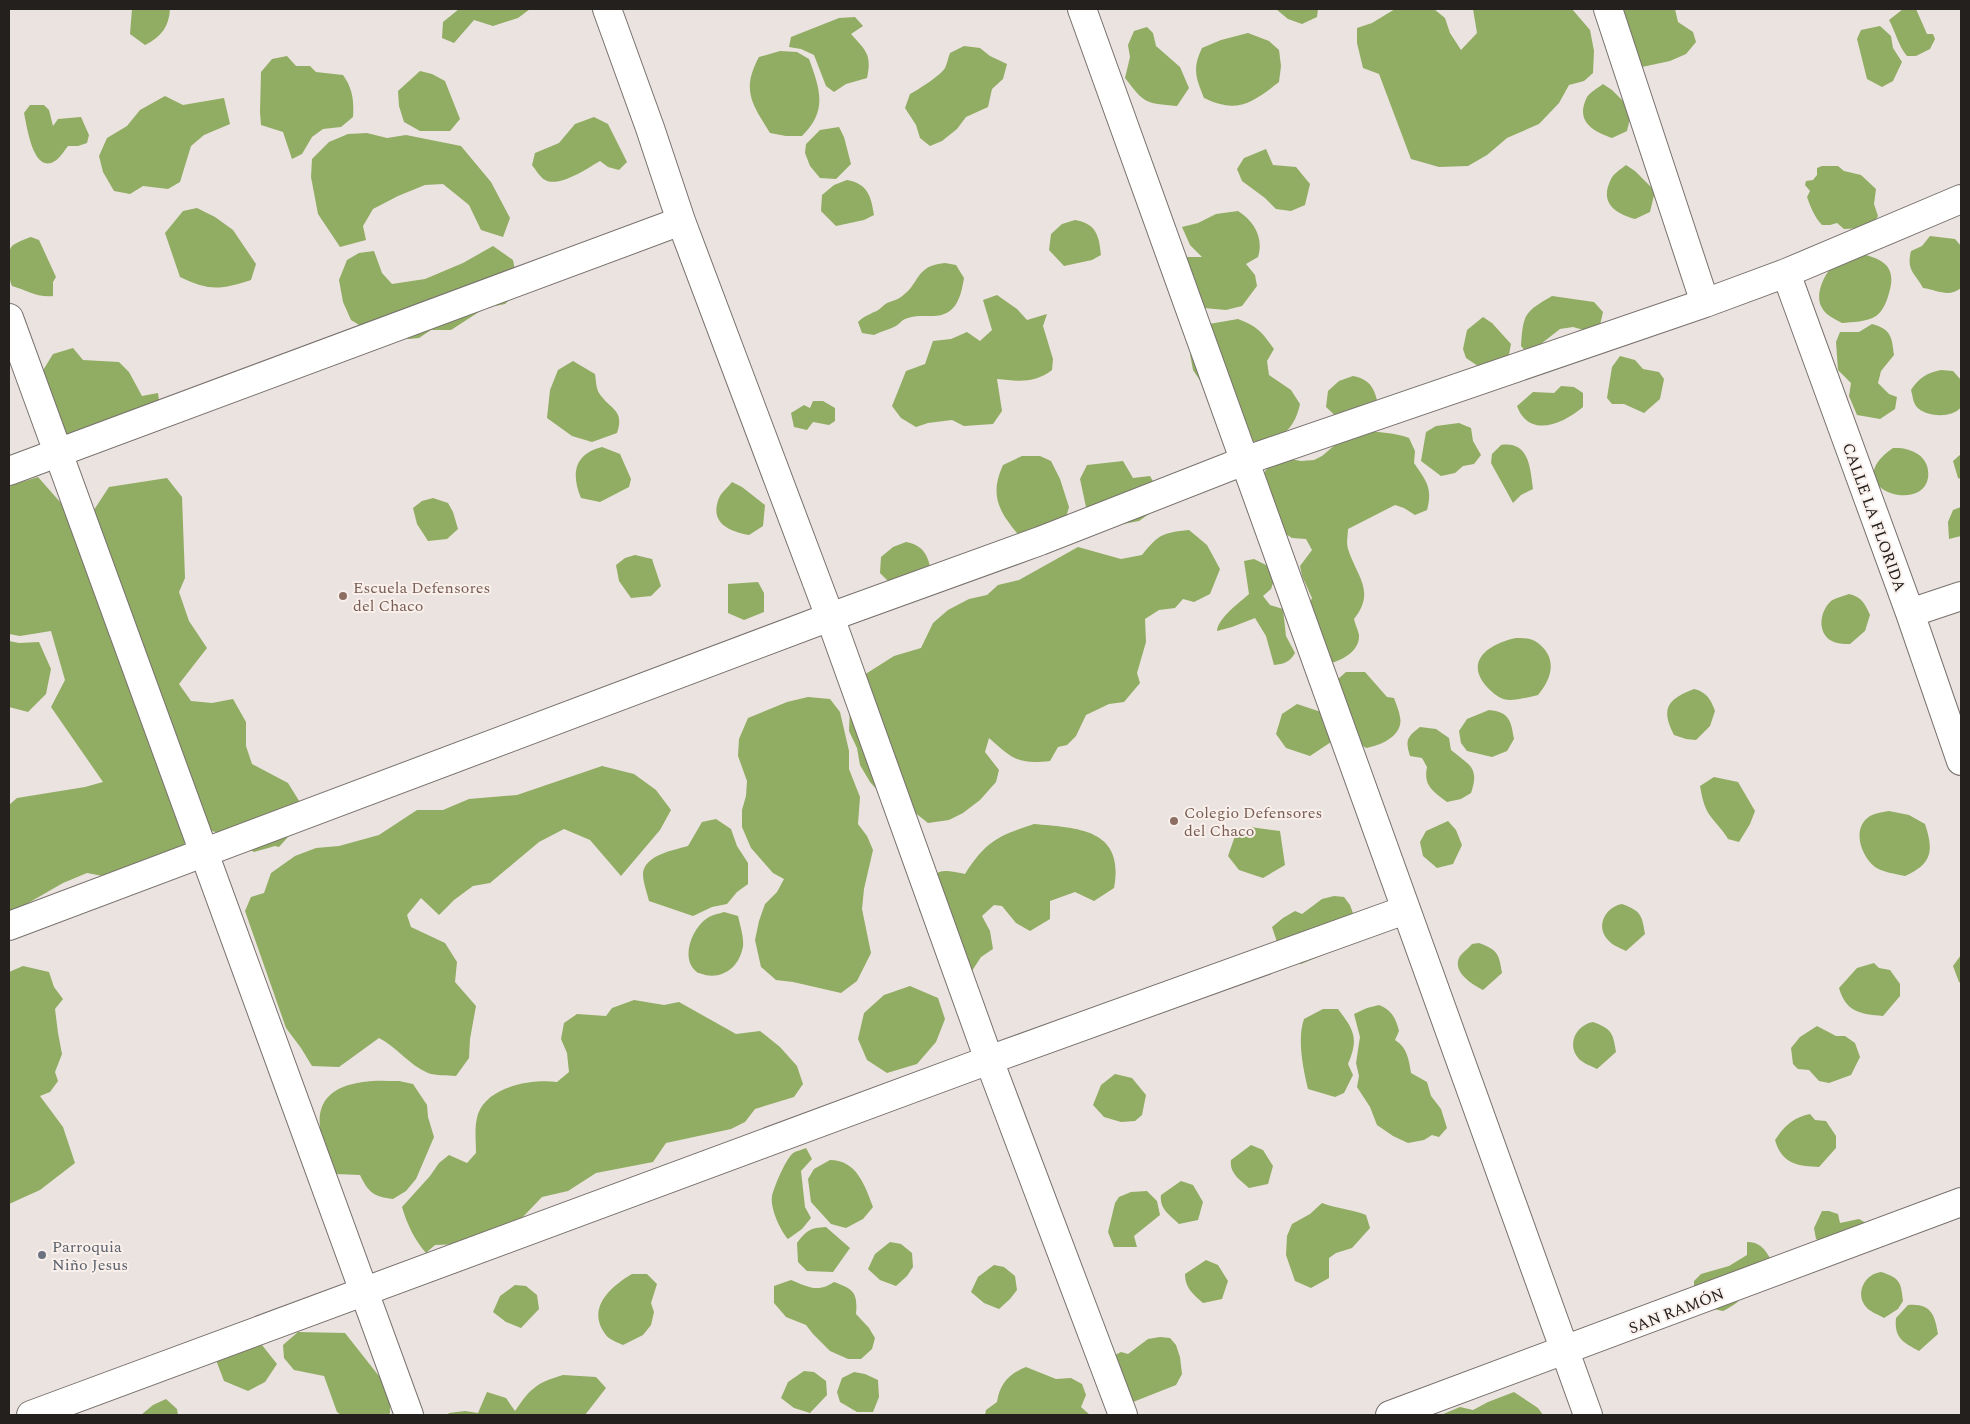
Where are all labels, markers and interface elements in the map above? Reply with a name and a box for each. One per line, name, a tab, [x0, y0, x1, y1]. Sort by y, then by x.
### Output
street label: CALLE LA FLORIDA	[1836, 439, 1912, 595]
place label: Escuela Defensores del Chaco	[353, 576, 491, 618]
marker: Escuela Defensores del Chaco	[337, 590, 349, 602]
place label: Colegio Defensores del Chaco	[1184, 801, 1322, 843]
marker: Colegio Defensores del Chaco	[1168, 815, 1180, 827]
place label: Parroquia Niño Jesus	[52, 1235, 128, 1277]
marker: Parroquia Niño Jesus	[36, 1249, 48, 1261]
street label: SAN RAMÓN	[1625, 1282, 1728, 1340]

